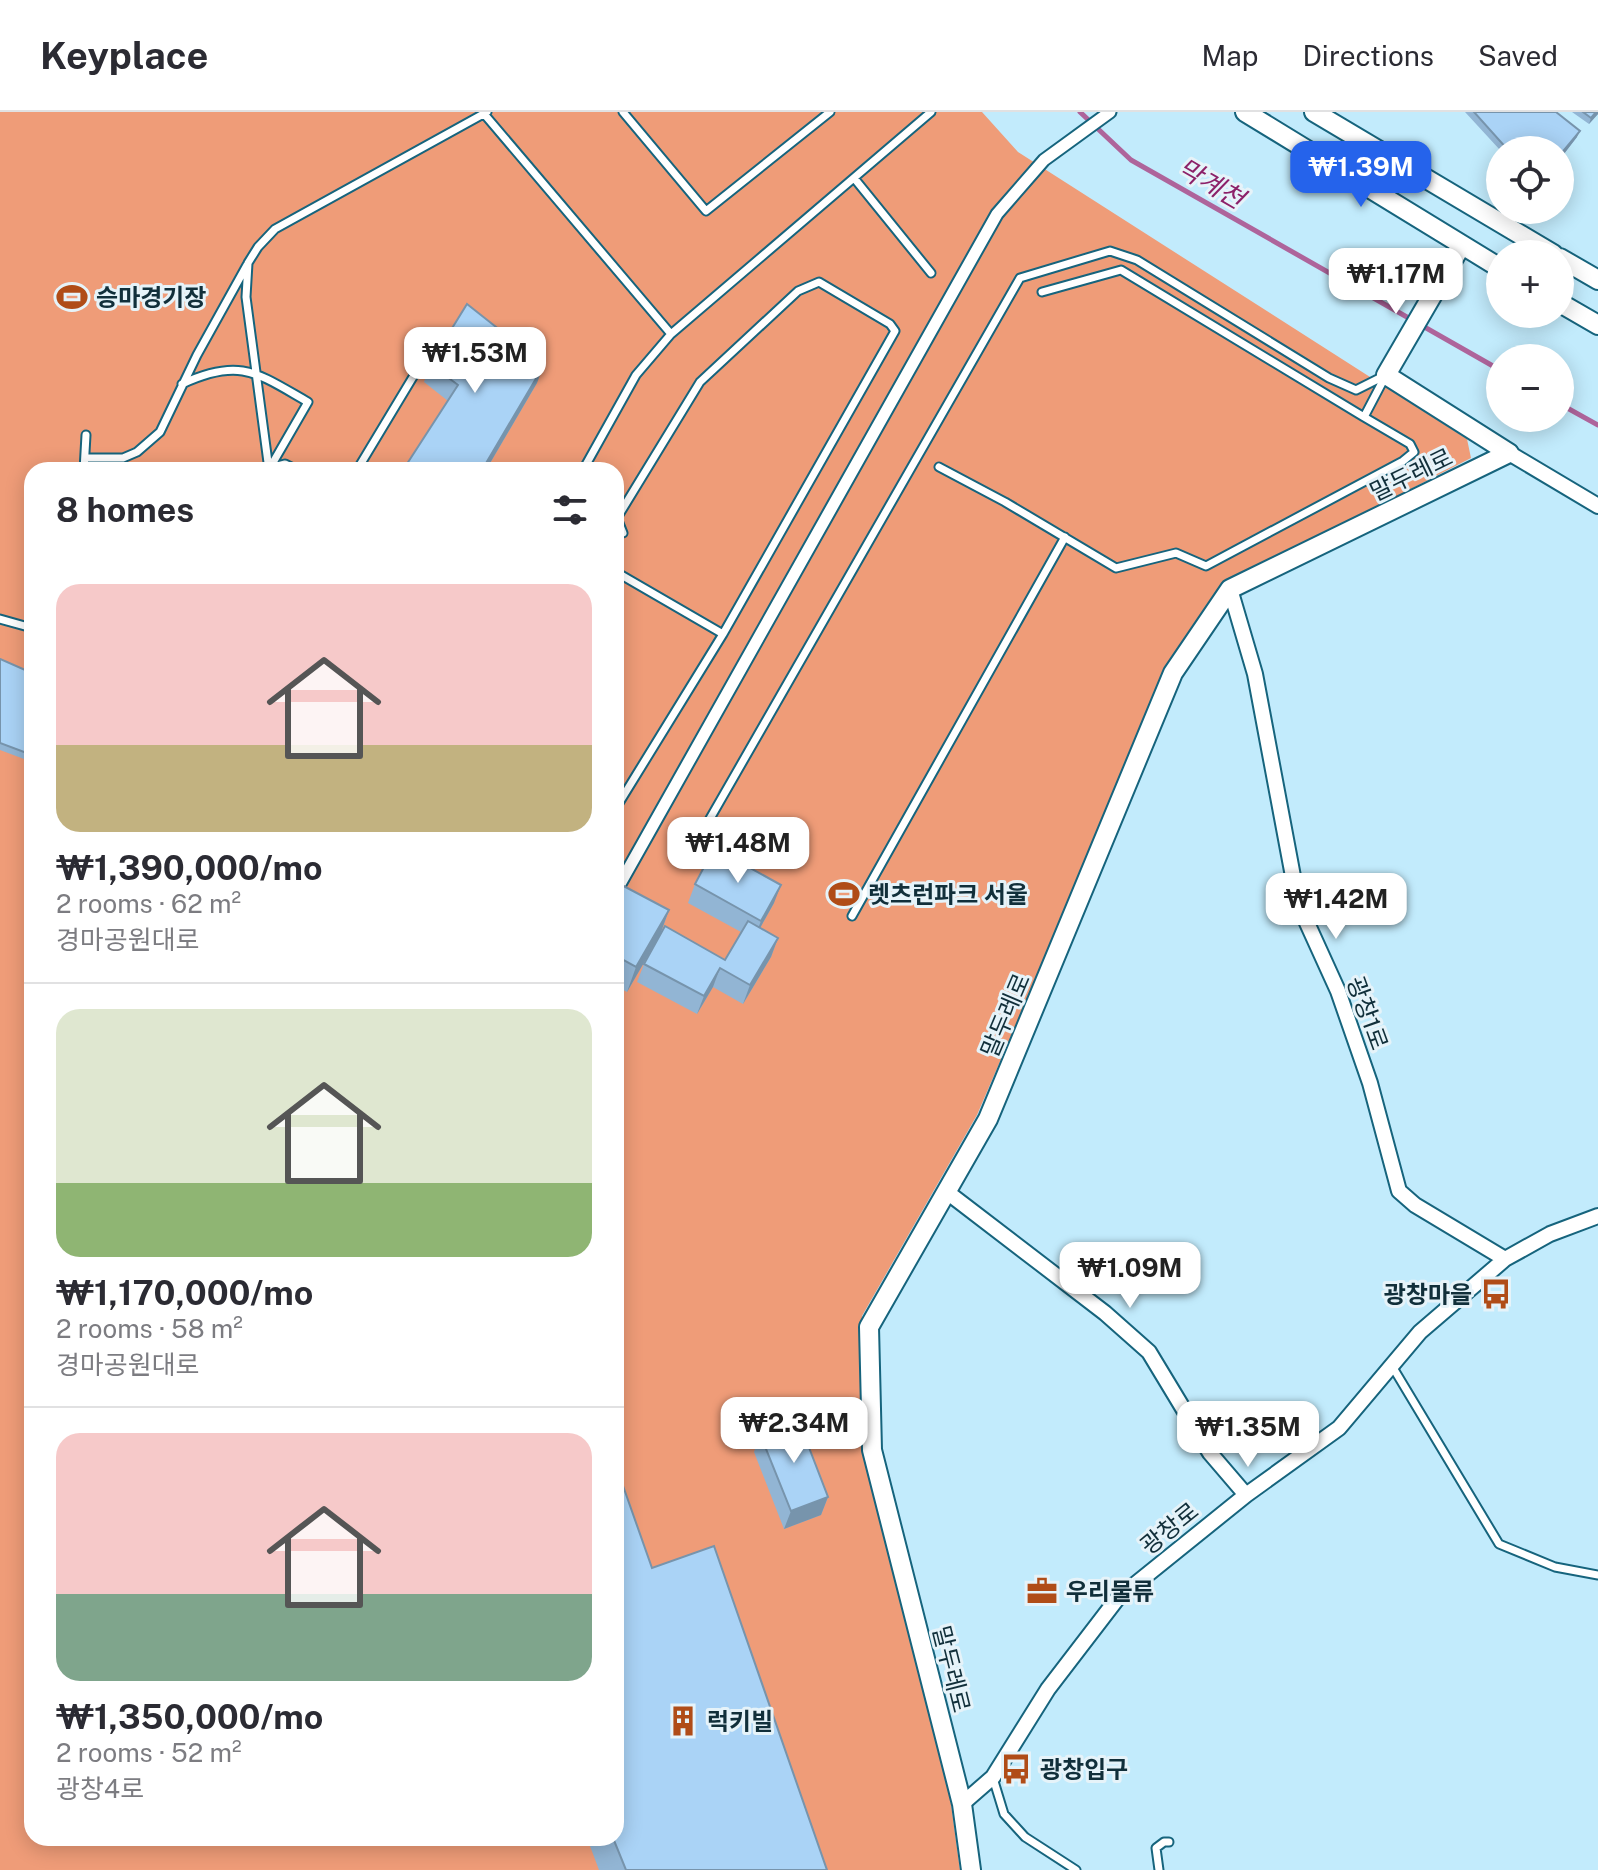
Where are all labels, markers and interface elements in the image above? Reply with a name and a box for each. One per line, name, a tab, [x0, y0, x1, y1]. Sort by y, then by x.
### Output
text: Keyplace	[40, 33, 208, 78]
text: Map	[1202, 39, 1258, 72]
text: Directions	[1302, 39, 1434, 72]
text: Saved	[1478, 39, 1558, 72]
map controls	[1486, 136, 1574, 432]
button: locate	[1486, 136, 1574, 224]
pin: ₩1.39M	[1296, 141, 1426, 209]
text: ₩1.39M	[1308, 151, 1414, 182]
water label: 막계천	[1172, 152, 1252, 216]
button: +	[1486, 240, 1574, 328]
pin: ₩1.17M	[1331, 248, 1461, 316]
text: ₩1.17M	[1347, 258, 1445, 289]
sports icon: 승마경기장	[55, 280, 89, 314]
place label: 승마경기장	[96, 283, 206, 311]
pin: ₩1.53M	[410, 327, 540, 395]
text: ₩1.53M	[422, 337, 528, 368]
button: −	[1486, 344, 1574, 432]
street label: 말두레로	[1365, 442, 1457, 506]
icon: filters	[548, 488, 592, 532]
text: 8 homes	[56, 490, 194, 530]
icon: home	[252, 636, 396, 780]
pin: ₩1.48M	[673, 817, 803, 885]
text: ₩1.48M	[685, 827, 791, 858]
text: ₩1,390,000/mo	[56, 848, 323, 888]
pin: ₩1.42M	[1271, 873, 1401, 941]
sports icon: 렛츠런파크 서울	[827, 877, 861, 911]
place label: 렛츠런파크 서울	[868, 880, 1028, 908]
text: ₩1.42M	[1284, 883, 1388, 914]
text: 2 rooms · 62 m²	[56, 888, 241, 919]
text: 경마공원대로	[56, 924, 200, 955]
street label: 말두레로	[975, 969, 1035, 1061]
street label: 광창1로	[1342, 972, 1394, 1054]
icon: home	[252, 1061, 396, 1205]
pin: ₩1.09M	[1065, 1242, 1195, 1310]
text: ₩1.09M	[1078, 1252, 1182, 1283]
text: ₩1,170,000/mo	[56, 1273, 313, 1313]
bus stop icon: 광창마을	[1479, 1277, 1513, 1311]
place label: 광창마을	[1384, 1280, 1472, 1308]
text: 2 rooms · 58 m²	[56, 1313, 243, 1344]
text: 경마공원대로	[56, 1349, 200, 1380]
pin: ₩2.34M	[729, 1397, 859, 1465]
pin: ₩1.35M	[1183, 1401, 1313, 1469]
text: ₩2.34M	[739, 1407, 849, 1438]
text: ₩1.35M	[1195, 1411, 1301, 1442]
icon: home	[252, 1485, 396, 1629]
street label: 광창로	[1134, 1496, 1204, 1560]
office icon: 우리물류	[1025, 1574, 1059, 1608]
place label: 우리물류	[1066, 1577, 1154, 1605]
street label: 말두레로	[928, 1623, 976, 1715]
text: ₩1,350,000/mo	[56, 1697, 323, 1737]
building icon: 럭키빌	[666, 1704, 700, 1738]
place label: 럭키빌	[707, 1707, 773, 1735]
text: 2 rooms · 52 m²	[56, 1737, 242, 1768]
bus stop icon: 광창입구	[999, 1752, 1033, 1786]
place label: 광창입구	[1040, 1755, 1128, 1783]
text: 광창4로	[56, 1773, 144, 1804]

